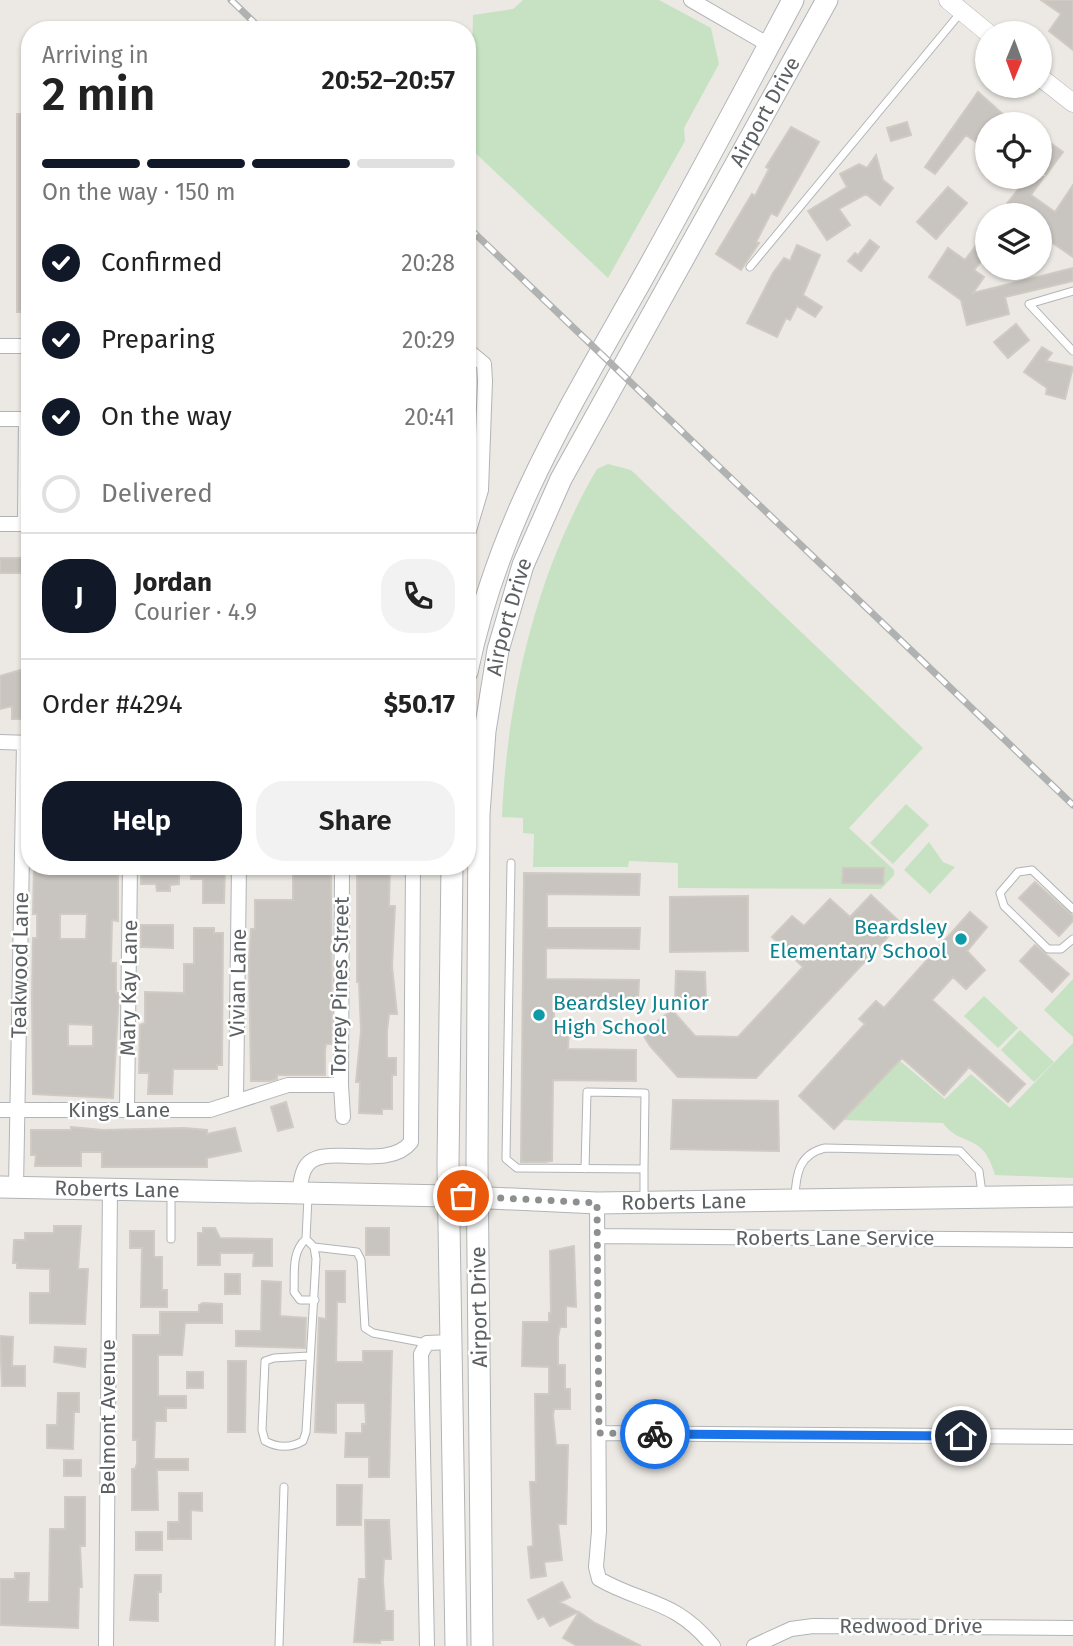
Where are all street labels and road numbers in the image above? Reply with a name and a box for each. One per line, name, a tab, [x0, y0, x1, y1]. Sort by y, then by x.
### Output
street label: Airport Drive	[724, 52, 806, 171]
street label: Airport Drive	[481, 554, 538, 678]
street label: Teakwood Lane	[6, 892, 34, 1038]
street label: Torrey Pines Street	[325, 896, 355, 1076]
street label: Mary Kay Lane	[115, 920, 143, 1056]
street label: Vivian Lane	[224, 928, 252, 1038]
street label: Kings Lane	[68, 1097, 170, 1123]
street label: Roberts Lane	[54, 1175, 180, 1204]
street label: Roberts Lane	[621, 1188, 746, 1216]
street label: Roberts Lane Service	[736, 1225, 934, 1251]
street label: Airport Drive	[465, 1246, 493, 1368]
street label: Belmont Avenue	[95, 1339, 121, 1495]
street label: Redwood Drive	[839, 1613, 983, 1639]

